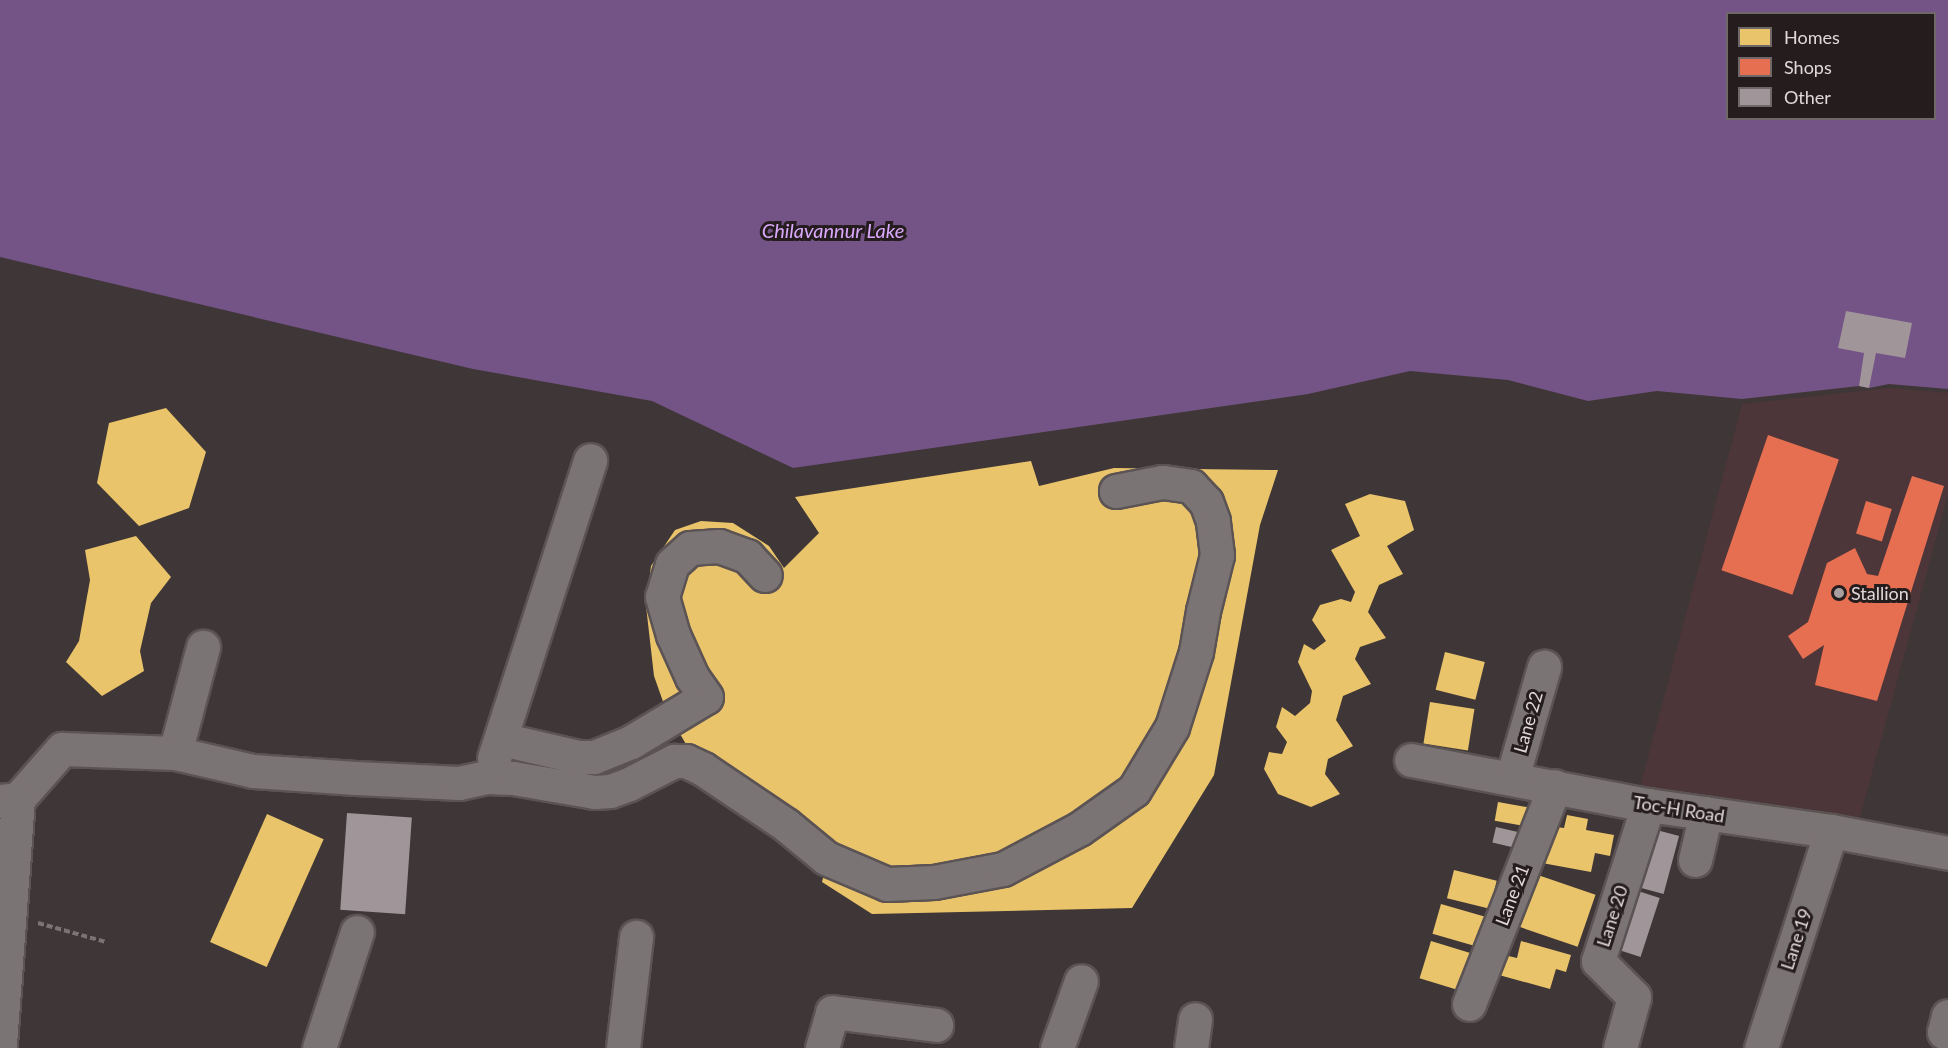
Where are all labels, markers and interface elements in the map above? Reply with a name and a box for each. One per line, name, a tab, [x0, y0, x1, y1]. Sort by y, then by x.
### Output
legend	[1726, 12, 1936, 120]
text: Homes	[1784, 26, 1840, 48]
text: Shops	[1784, 56, 1832, 78]
text: Other	[1784, 86, 1831, 108]
water label: Chilavannur Lake	[761, 218, 905, 242]
place label: Stallion	[1851, 582, 1909, 604]
marker: Stallion	[1832, 586, 1846, 600]
street label: Lane 22	[1509, 689, 1547, 755]
street label: Toc-H Road	[1632, 791, 1726, 827]
street label: Lane 21	[1491, 862, 1533, 928]
street label: Lane 20	[1592, 883, 1632, 949]
street label: Lane 19	[1776, 906, 1816, 972]

